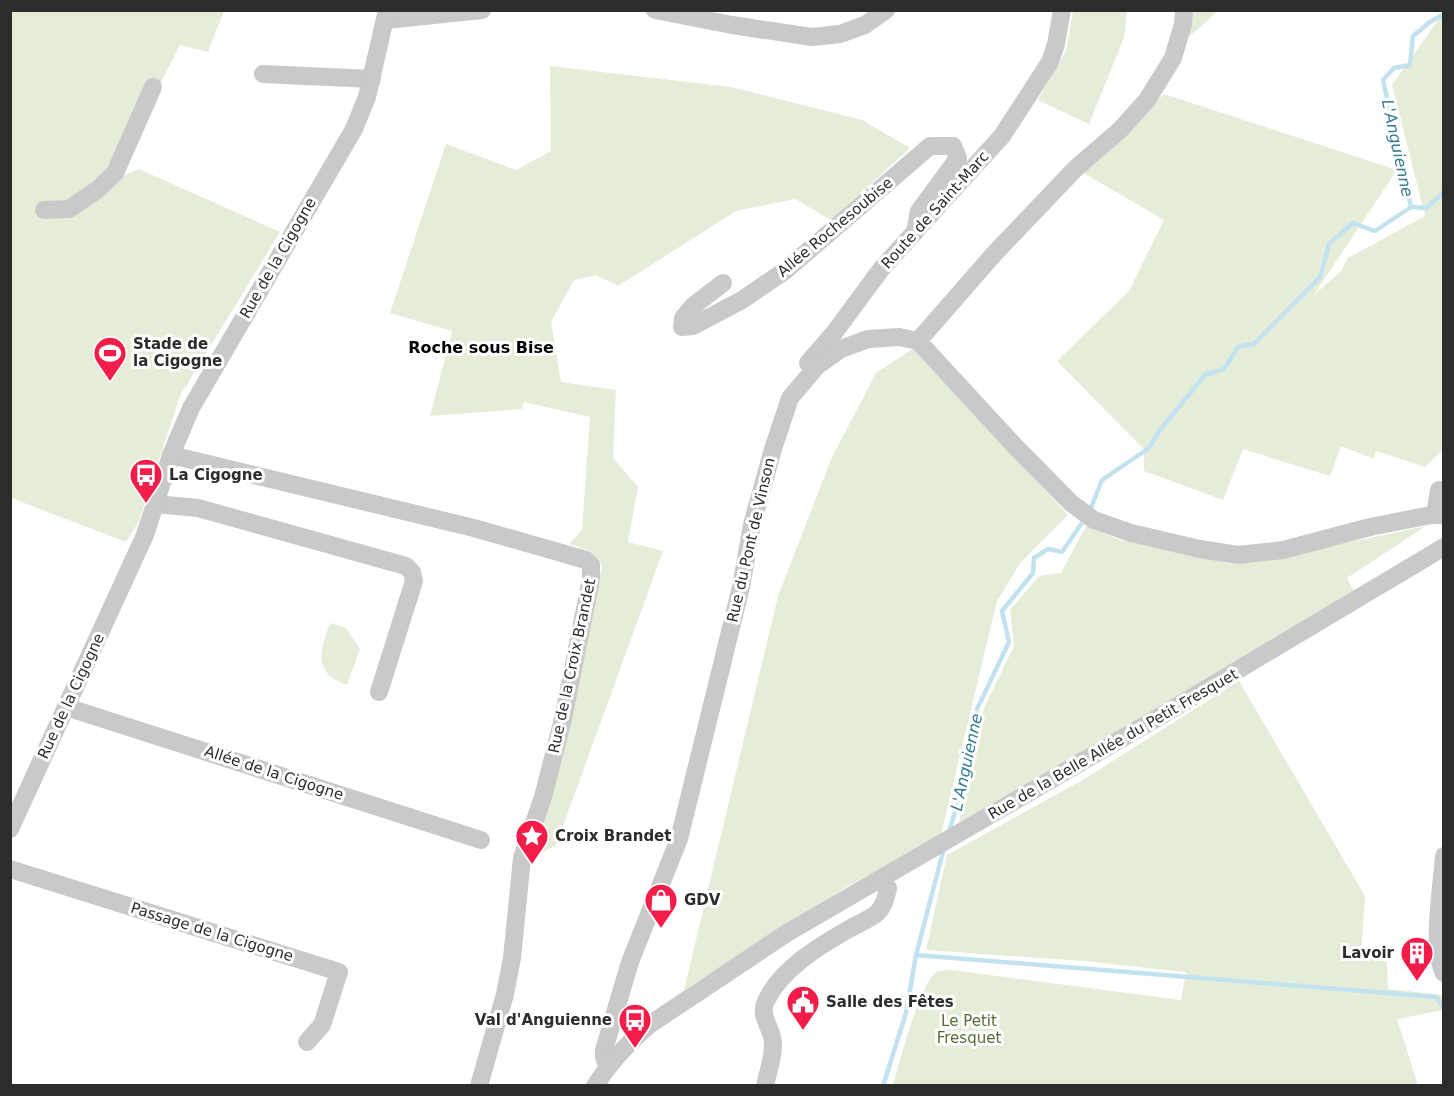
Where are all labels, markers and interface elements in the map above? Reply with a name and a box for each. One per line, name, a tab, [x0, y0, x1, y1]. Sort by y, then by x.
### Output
water label: L'Anguienne	[1378, 98, 1417, 199]
street label: Route de Saint-Marc	[878, 148, 992, 272]
street label: Allée Rochesoubise	[774, 174, 896, 280]
street label: Rue de la Cigogne	[236, 194, 320, 322]
sports icon: Stade de la Cigogne	[92, 335, 128, 382]
place label: Stade de la Cigogne	[133, 335, 222, 370]
district label: Roche sous Bise	[408, 338, 554, 357]
street label: Rue du Pont de Vinson	[723, 456, 779, 624]
bus stop icon: La Cigogne	[128, 457, 164, 504]
place label: La Cigogne	[169, 466, 263, 484]
street label: Rue de la Croix Brandet	[545, 577, 599, 755]
street label: Rue de la Cigogne	[34, 630, 108, 762]
street label: Rue de la Belle Allée du Petit Fresquet	[985, 665, 1241, 823]
water label: L'Anguienne	[947, 712, 986, 813]
street label: Allée de la Cigogne	[202, 742, 346, 804]
place icon: Croix Brandet	[514, 818, 550, 865]
place label: Croix Brandet	[555, 827, 671, 845]
shop icon: GDV	[643, 882, 679, 929]
place label: GDV	[684, 891, 721, 909]
street label: Passage de la Cigogne	[128, 899, 296, 965]
building icon: Lavoir	[1399, 935, 1435, 982]
place label: Lavoir	[1342, 944, 1395, 962]
public building icon: Salle des Fêtes	[785, 984, 821, 1031]
place label: Salle des Fêtes	[826, 993, 954, 1011]
bus stop icon: Val d'Anguienne	[617, 1002, 653, 1049]
place label: Val d'Anguienne	[475, 1011, 612, 1029]
park label: Le Petit Fresquet	[937, 1012, 1001, 1047]

